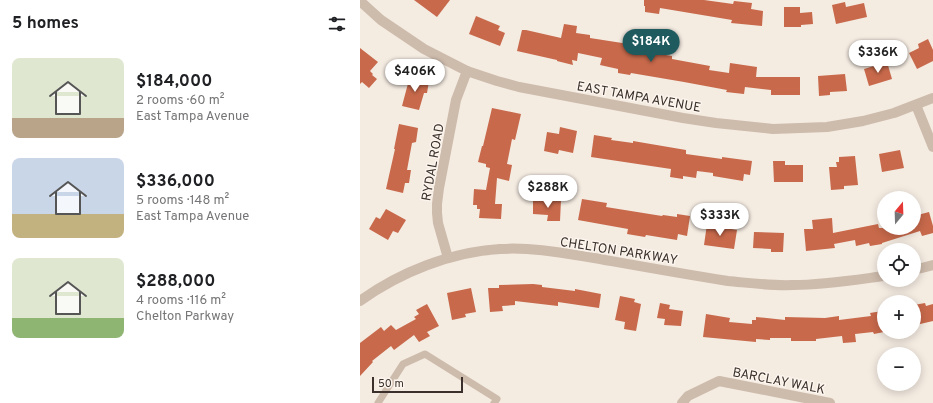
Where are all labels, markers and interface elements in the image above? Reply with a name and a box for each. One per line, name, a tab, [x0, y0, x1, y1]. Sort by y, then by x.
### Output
text: 5 homes	[12, 13, 79, 35]
icon: filters	[326, 13, 348, 35]
pin: $184K	[623, 29, 679, 63]
text: $184K	[632, 34, 670, 50]
pin: $336K	[850, 40, 906, 74]
text: $336K	[858, 45, 898, 61]
pin: $406K	[387, 59, 443, 93]
text: $406K	[394, 64, 436, 80]
text: $184,000	[136, 71, 213, 93]
icon: home	[44, 74, 92, 122]
street label: EAST TAMPA AVENUE	[575, 79, 702, 117]
text: 2 rooms · 60 m²	[136, 93, 225, 109]
text: East Tampa Avenue	[136, 109, 249, 125]
street label: RYDAL ROAD	[419, 122, 449, 202]
text: $336,000	[136, 171, 215, 193]
icon: home	[44, 174, 92, 222]
pin: $288K	[520, 175, 576, 209]
text: $288K	[527, 180, 569, 196]
north arrow	[877, 191, 921, 235]
map controls	[877, 191, 921, 391]
text: 5 rooms · 148 m²	[136, 193, 229, 209]
pin: $333K	[692, 203, 748, 237]
text: $333K	[700, 208, 740, 224]
text: East Tampa Avenue	[136, 209, 249, 225]
street label: CHELTON PARKWAY	[559, 235, 679, 269]
button: locate	[877, 243, 921, 287]
text: $288,000	[136, 271, 216, 293]
icon: home	[44, 274, 92, 322]
text: 4 rooms · 116 m²	[136, 293, 226, 309]
button: +	[877, 295, 921, 339]
text: Chelton Parkway	[136, 309, 234, 325]
button: −	[877, 347, 921, 391]
street label: BARCLAY WALK	[731, 365, 826, 399]
scale bar	[372, 375, 463, 394]
text: 50 m	[378, 377, 404, 391]

